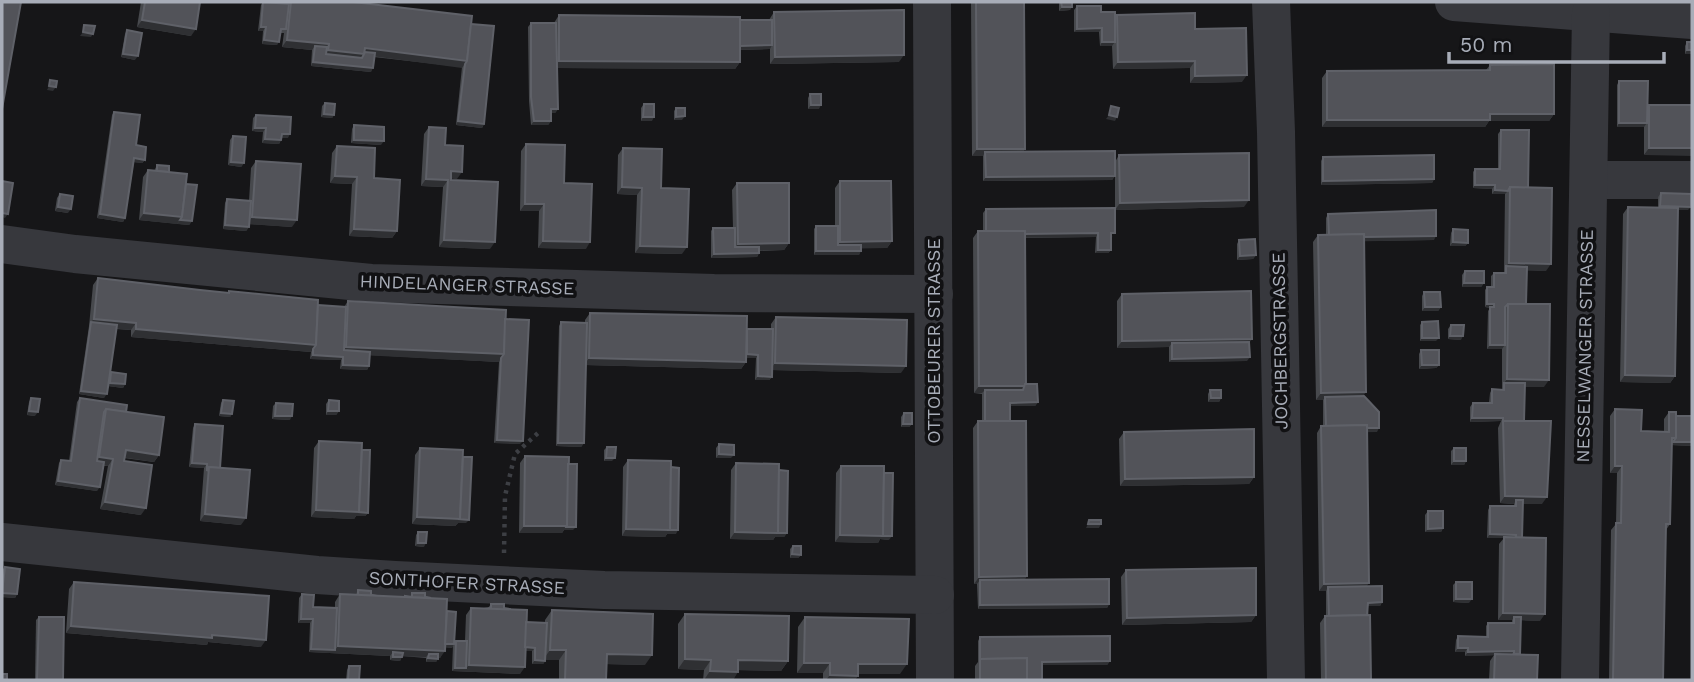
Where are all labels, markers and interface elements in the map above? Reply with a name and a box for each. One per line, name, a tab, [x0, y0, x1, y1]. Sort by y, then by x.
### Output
scale bar	[1449, 21, 1664, 65]
text: 50 m	[1460, 32, 1512, 57]
street label: NESSELWANGER STRASSE	[1572, 229, 1597, 463]
street label: OTTOBEURER STRASSE	[923, 238, 944, 444]
street label: JOCHBERGSTRASSE	[1267, 252, 1292, 430]
street label: HINDELANGER STRASSE	[359, 270, 575, 299]
street label: SONTHOFER STRASSE	[368, 567, 566, 598]

